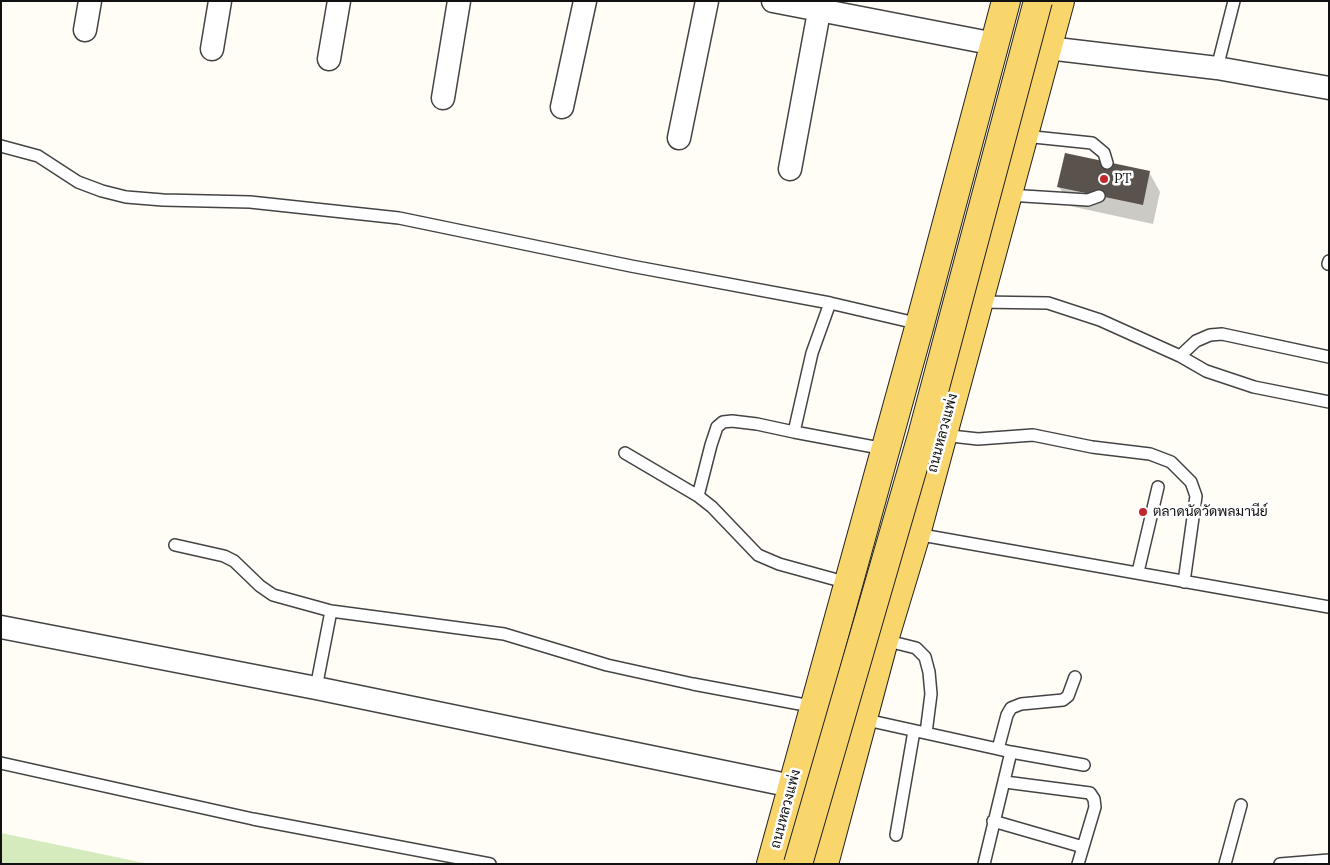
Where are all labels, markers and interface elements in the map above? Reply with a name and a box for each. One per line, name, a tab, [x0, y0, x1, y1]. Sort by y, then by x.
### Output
place label: PT	[1114, 171, 1131, 187]
marker: PT	[1098, 173, 1110, 185]
street label: ถนนหลวงแพ่ง	[924, 392, 962, 474]
place label: ตลาดนัดวัดพลมานีย์	[1153, 504, 1268, 520]
marker: ตลาดนัดวัดพลมานีย์	[1137, 506, 1149, 518]
street label: ถนนหลวงแพ่ง	[767, 768, 805, 850]

